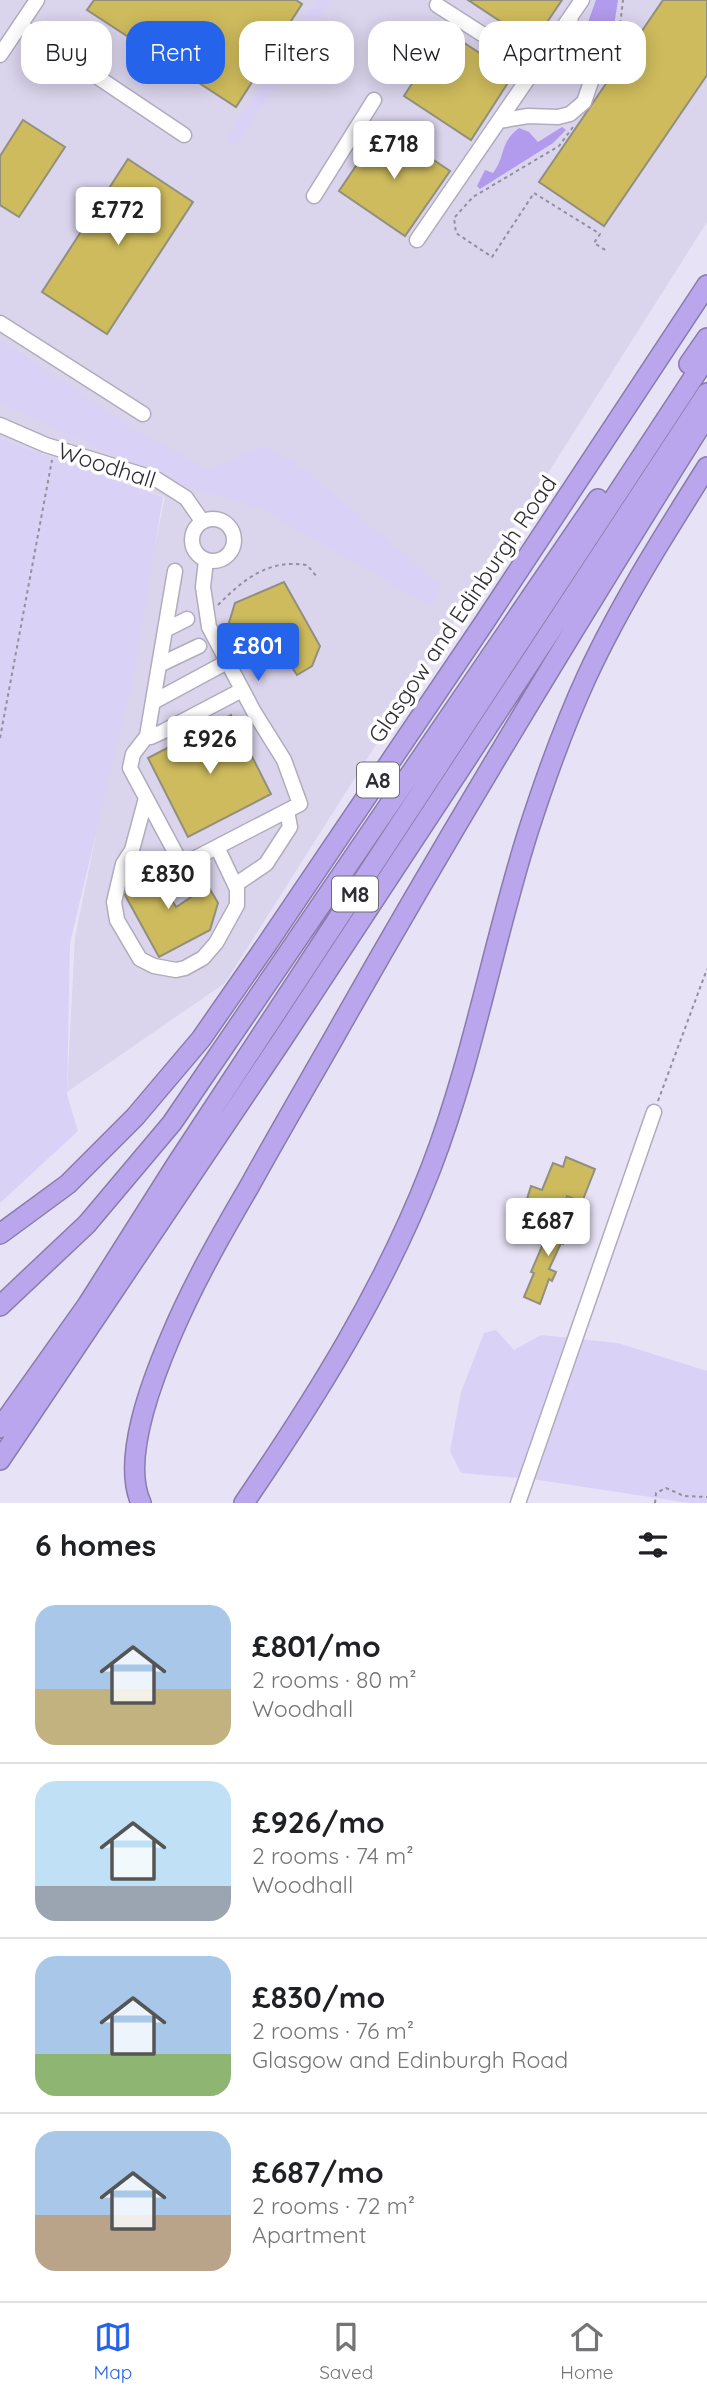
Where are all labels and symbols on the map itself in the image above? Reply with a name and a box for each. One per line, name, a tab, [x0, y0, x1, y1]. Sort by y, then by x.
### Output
pin: £718	[353, 122, 435, 181]
pin: £772	[77, 188, 159, 247]
street label: Woodhall	[54, 436, 160, 494]
street label: Glasgow and Edinburgh Road	[362, 470, 562, 748]
pin: £801	[217, 624, 299, 683]
pin: £926	[169, 716, 251, 776]
road number: A8	[357, 762, 399, 798]
pin: £830	[127, 852, 209, 911]
road number: M8	[332, 876, 378, 912]
pin: £687	[507, 1198, 589, 1258]

